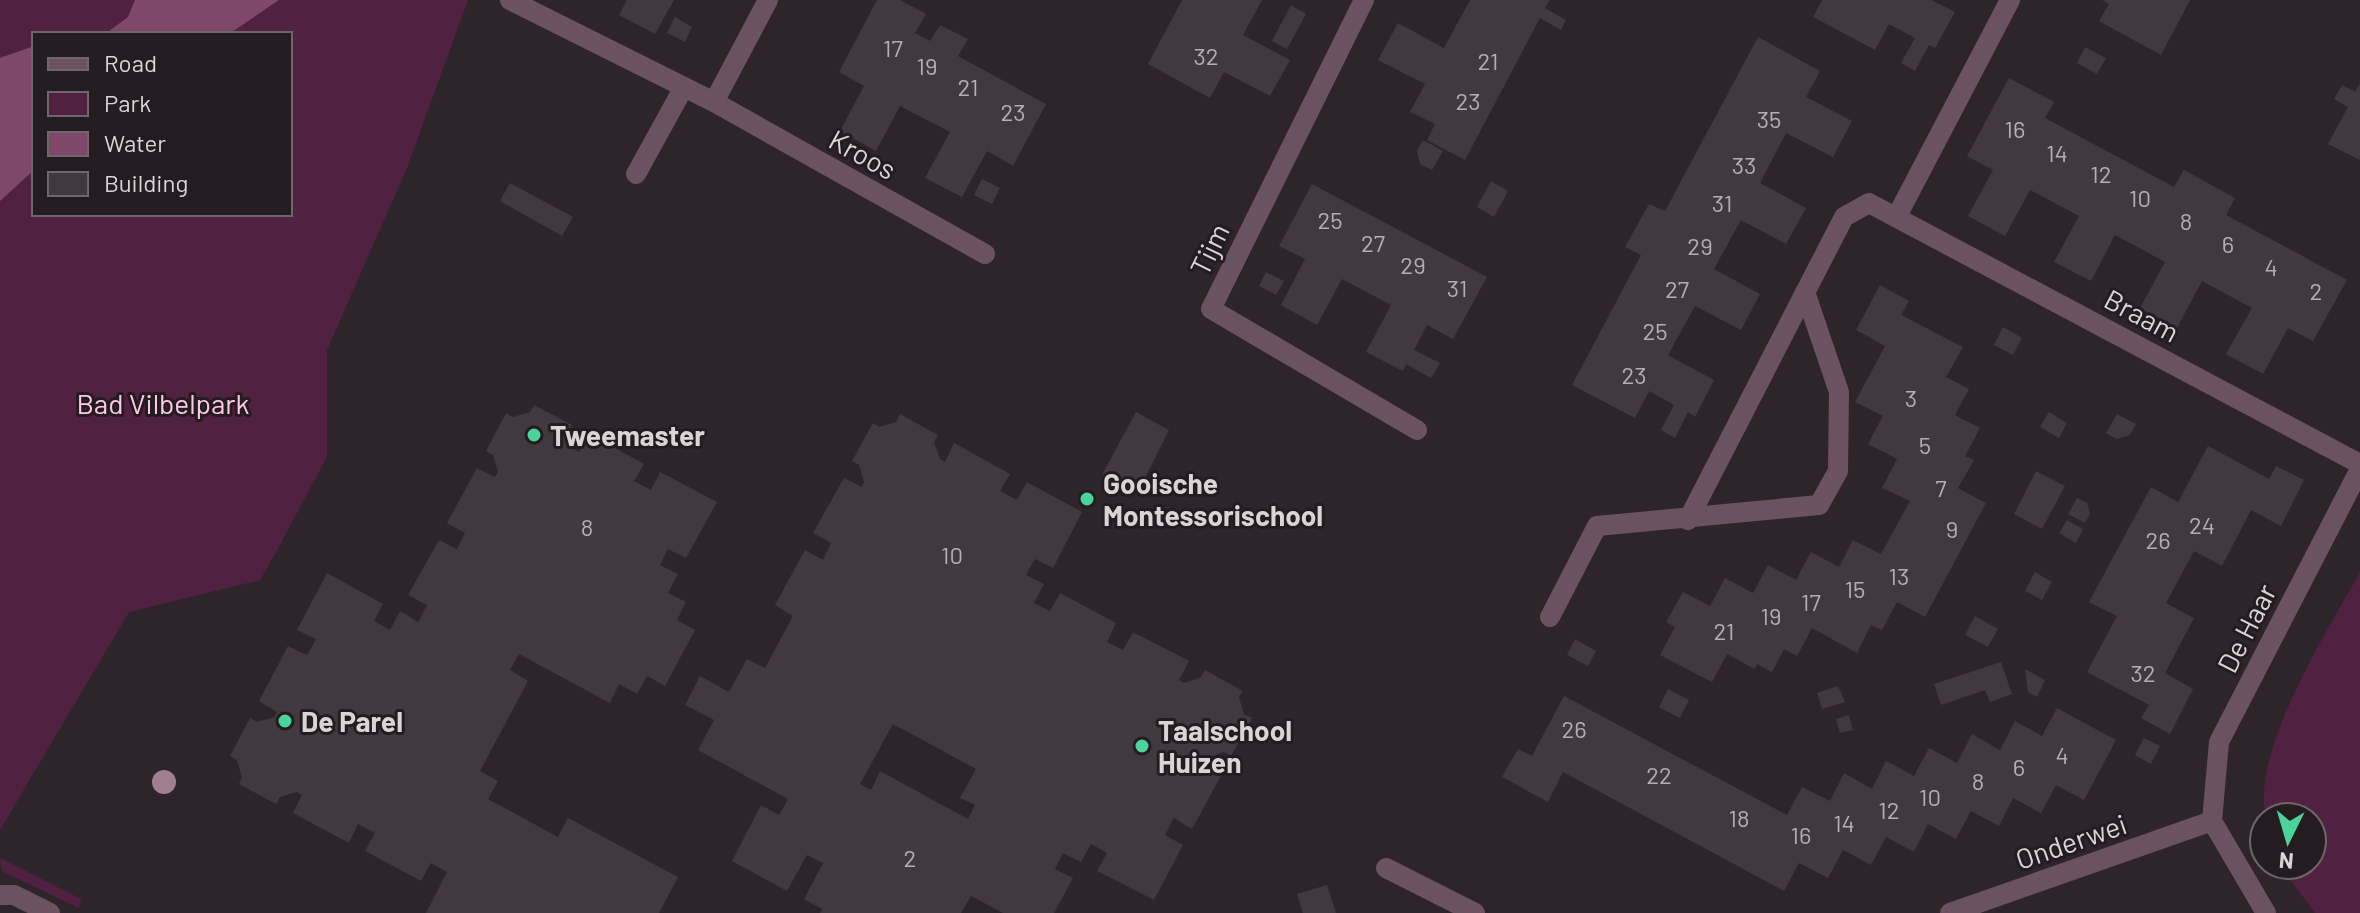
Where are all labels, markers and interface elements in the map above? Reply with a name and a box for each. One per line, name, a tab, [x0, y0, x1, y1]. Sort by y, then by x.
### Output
legend	[32, 32, 292, 216]
house number: 17	[883, 33, 903, 62]
house number: 32	[1193, 41, 1219, 70]
house number: 21	[1478, 46, 1498, 75]
text: Road	[104, 48, 157, 77]
house number: 19	[917, 51, 937, 80]
house number: 21	[958, 72, 978, 101]
house number: 23	[1455, 86, 1481, 115]
text: Park	[104, 88, 151, 117]
house number: 23	[1000, 97, 1026, 126]
house number: 35	[1757, 104, 1781, 133]
house number: 16	[2005, 114, 2025, 143]
street label: Kroos	[824, 122, 902, 186]
text: Water	[104, 128, 166, 157]
house number: 14	[2046, 138, 2068, 167]
house number: 33	[1732, 150, 1756, 179]
house number: 12	[2090, 159, 2112, 188]
text: Building	[104, 168, 188, 197]
house number: 10	[2129, 183, 2151, 212]
house number: 31	[1712, 188, 1732, 217]
house number: 25	[1317, 205, 1343, 234]
house number: 8	[2180, 206, 2192, 235]
street label: Tijm	[1182, 218, 1236, 280]
house number: 27	[1361, 228, 1385, 257]
house number: 6	[2222, 229, 2234, 258]
house number: 29	[1687, 231, 1713, 260]
house number: 29	[1400, 250, 1426, 279]
house number: 4	[2264, 252, 2278, 281]
house number: 31	[1447, 273, 1467, 302]
house number: 27	[1665, 274, 1689, 303]
house number: 2	[2310, 276, 2322, 305]
street label: Braam	[2099, 281, 2185, 349]
house number: 25	[1642, 316, 1668, 345]
house number: 23	[1621, 360, 1647, 389]
house number: 3	[1905, 383, 1917, 412]
park label: Bad Vilbelpark	[76, 386, 250, 420]
place label: Tweemaster	[550, 418, 705, 452]
marker: Tweemaster	[525, 426, 543, 444]
house number: 5	[1919, 430, 1931, 459]
place label: Gooische Montessorischool	[1103, 466, 1323, 532]
house number: 7	[1935, 473, 1947, 502]
marker: Gooische Montessorischool	[1078, 490, 1096, 508]
house number: 24	[2189, 510, 2215, 539]
house number: 8	[581, 512, 593, 541]
house number: 9	[1946, 514, 1958, 543]
house number: 26	[2145, 525, 2171, 554]
house number: 10	[941, 540, 963, 569]
house number: 13	[1889, 561, 1909, 590]
house number: 15	[1845, 574, 1865, 603]
street label: De Haar	[2209, 578, 2283, 678]
house number: 17	[1801, 587, 1821, 616]
house number: 19	[1761, 601, 1781, 630]
house number: 21	[1714, 616, 1734, 645]
house number: 32	[2130, 658, 2156, 687]
place label: De Parel	[301, 704, 403, 738]
marker: De Parel	[276, 712, 294, 730]
place label: Taalschool Huizen	[1158, 713, 1292, 779]
house number: 26	[1561, 714, 1587, 743]
marker: Taalschool Huizen	[1133, 737, 1151, 755]
house number: 4	[2055, 740, 2069, 769]
house number: 6	[2013, 752, 2025, 781]
house number: 22	[1646, 760, 1672, 789]
house number: 8	[1972, 766, 1984, 795]
house number: 10	[1919, 782, 1941, 811]
house number: 12	[1878, 795, 1900, 824]
north arrow	[2248, 801, 2328, 881]
house number: 18	[1729, 803, 1749, 832]
street label: Onderwei	[2011, 806, 2131, 876]
house number: 14	[1833, 808, 1855, 837]
house number: 16	[1791, 820, 1811, 849]
house number: 2	[904, 843, 916, 872]
text: N	[2278, 848, 2295, 876]

